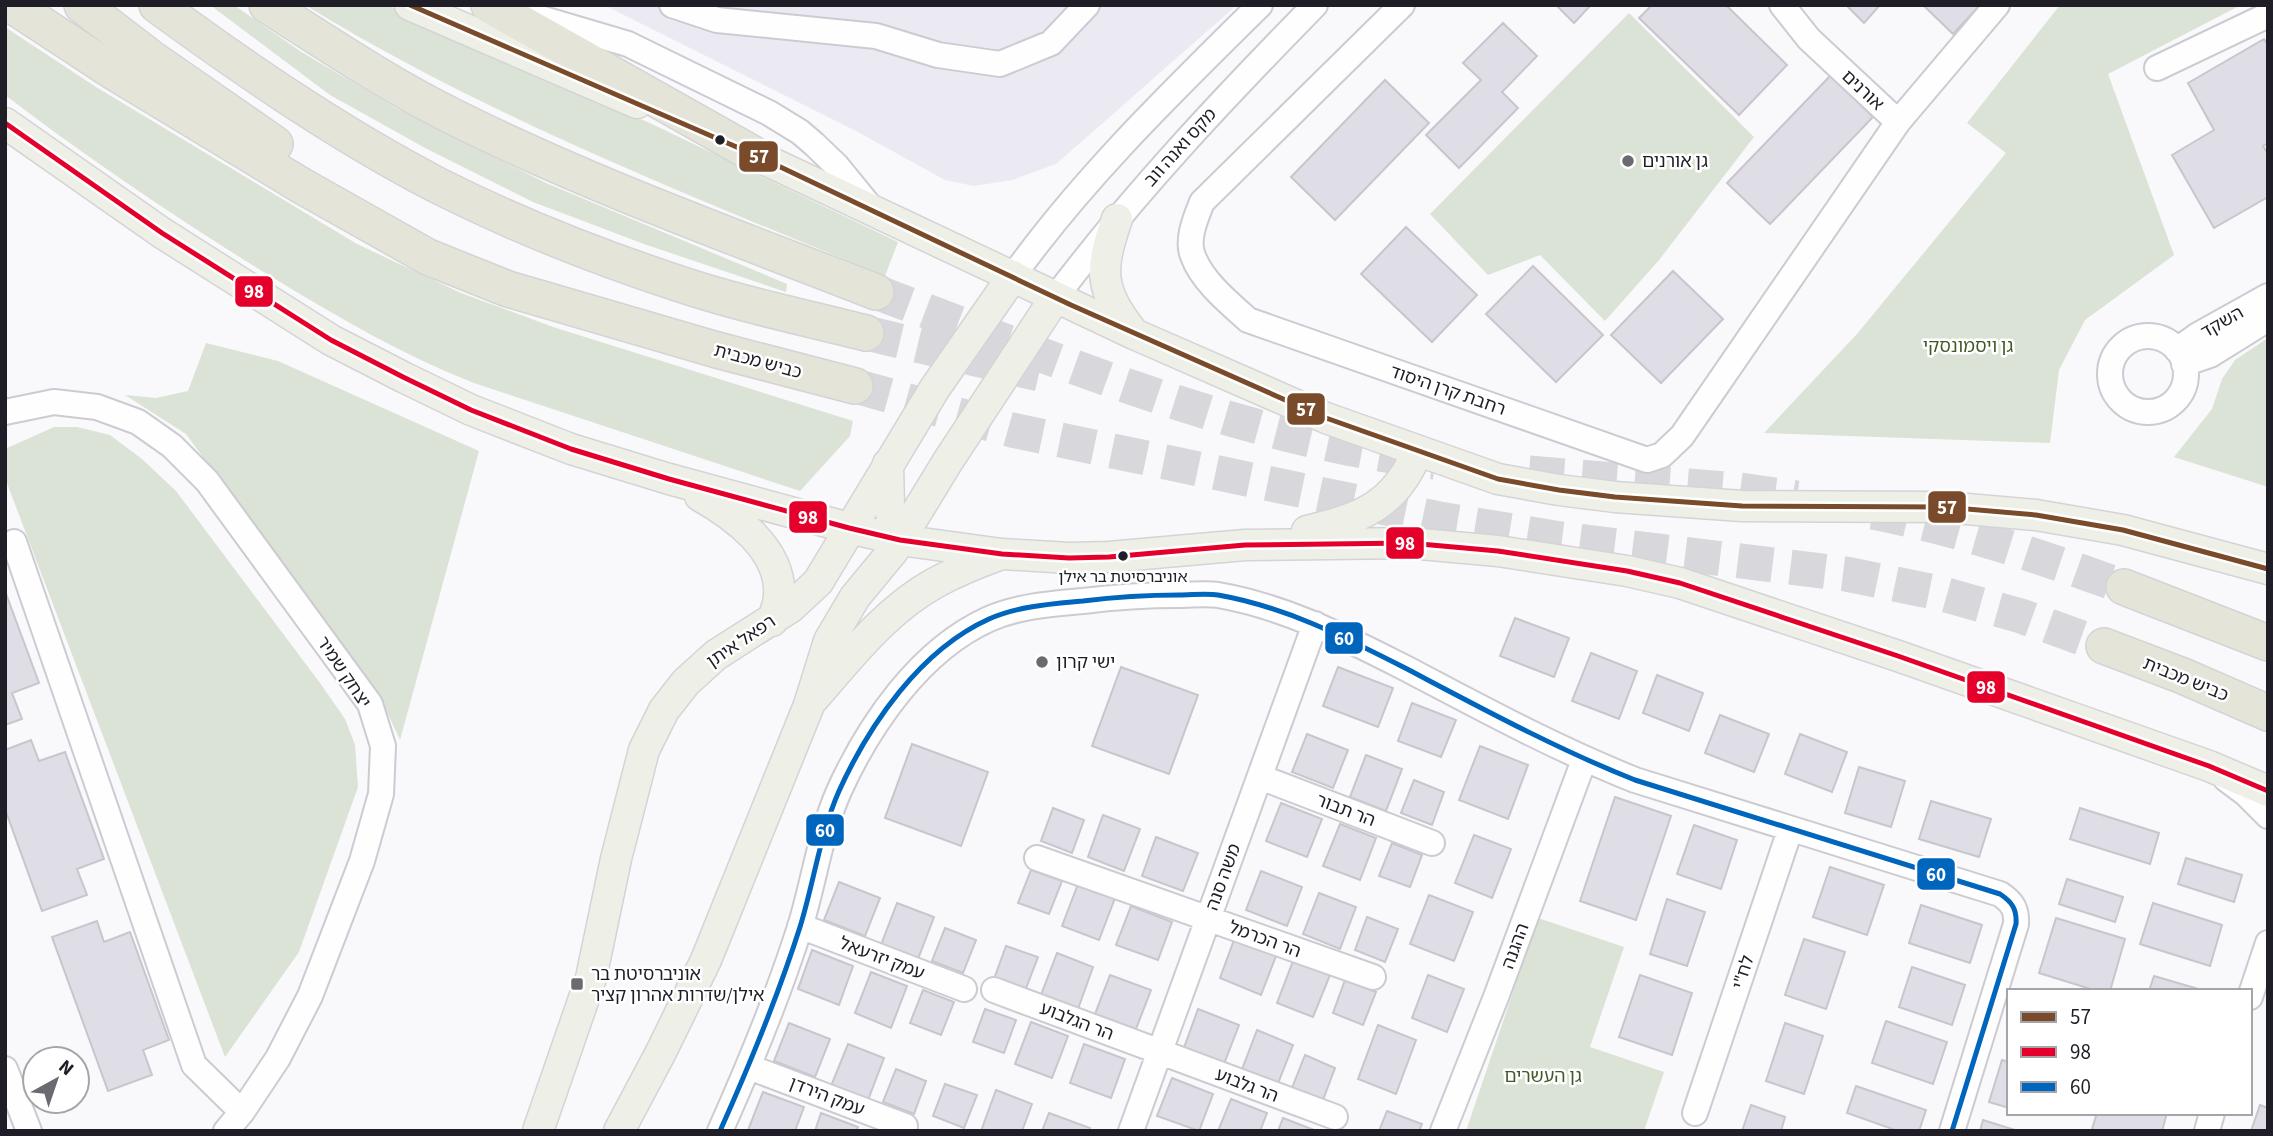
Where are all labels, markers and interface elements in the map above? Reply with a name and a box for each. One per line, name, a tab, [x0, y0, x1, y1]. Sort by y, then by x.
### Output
street label: אורנים	[1836, 64, 1889, 116]
street label: מקס ואנה ווב	[1138, 103, 1222, 192]
unlabelled marker	[713, 133, 727, 147]
line badge: 57	[738, 140, 779, 173]
text: 57	[749, 144, 769, 171]
place label: גן אורנים	[1642, 149, 1708, 174]
marker: גן אורנים	[1620, 153, 1636, 169]
line badge: 98	[234, 275, 274, 308]
text: 98	[244, 279, 264, 306]
street label: השקד	[2196, 300, 2248, 345]
park label: גן ויסמונסקי	[1923, 334, 2014, 359]
street label: כביש מכבית	[711, 338, 805, 385]
street label: רחבת קרן היסוד	[1387, 359, 1509, 422]
line badge: 57	[1286, 392, 1326, 426]
text: 57	[1296, 397, 1316, 424]
line badge: 57	[1927, 490, 1967, 524]
text: 57	[1937, 495, 1957, 522]
line badge: 98	[788, 500, 828, 534]
text: 98	[798, 505, 818, 532]
line badge: 98	[1385, 526, 1425, 560]
text: 98	[1395, 531, 1415, 558]
marker: אוניברסיטת בר אילן	[1116, 549, 1130, 563]
place label: אוניברסיטת בר אילן	[1058, 566, 1188, 588]
street label: רפאל איתן	[702, 609, 781, 674]
line badge: 60	[1324, 621, 1364, 655]
text: 60	[1334, 626, 1354, 653]
street label: יצחק שמיר	[310, 631, 377, 713]
place label: ישי קרון	[1056, 650, 1115, 675]
street label: כביש מכבית	[2139, 651, 2232, 708]
marker: ישי קרון	[1034, 654, 1050, 670]
line badge: 98	[1966, 670, 2006, 704]
text: 98	[1976, 675, 1996, 702]
street label: הר תבור	[1313, 788, 1379, 833]
line badge: 60	[805, 813, 845, 847]
text: 60	[815, 818, 835, 845]
street label: משה סנה	[1200, 840, 1247, 914]
line badge: 60	[1916, 857, 1956, 891]
text: 60	[1926, 862, 1946, 889]
street label: הר הכרמל	[1225, 915, 1305, 964]
street label: ההגנה	[1496, 920, 1535, 973]
street label: עמק יזרעאל	[836, 931, 928, 986]
street label: לח"י	[1726, 952, 1761, 992]
place label: אוניברסיטת בר אילן/שדרות אהרון קציר	[591, 962, 764, 1008]
marker: אוניברסיטת בר אילן/שדרות אהרון קציר	[569, 976, 585, 992]
legend	[2007, 989, 2252, 1115]
street label: הר הגלבוע	[1036, 996, 1117, 1047]
text: 57	[2070, 1002, 2091, 1032]
text: 98	[2070, 1037, 2091, 1067]
north arrow	[21, 1045, 91, 1115]
text: N	[52, 1054, 79, 1083]
street label: הר גלבוע	[1212, 1062, 1282, 1109]
park label: גן העשרים	[1504, 1064, 1582, 1089]
street label: עמק הירדן	[786, 1071, 868, 1122]
text: 60	[2070, 1072, 2091, 1102]

